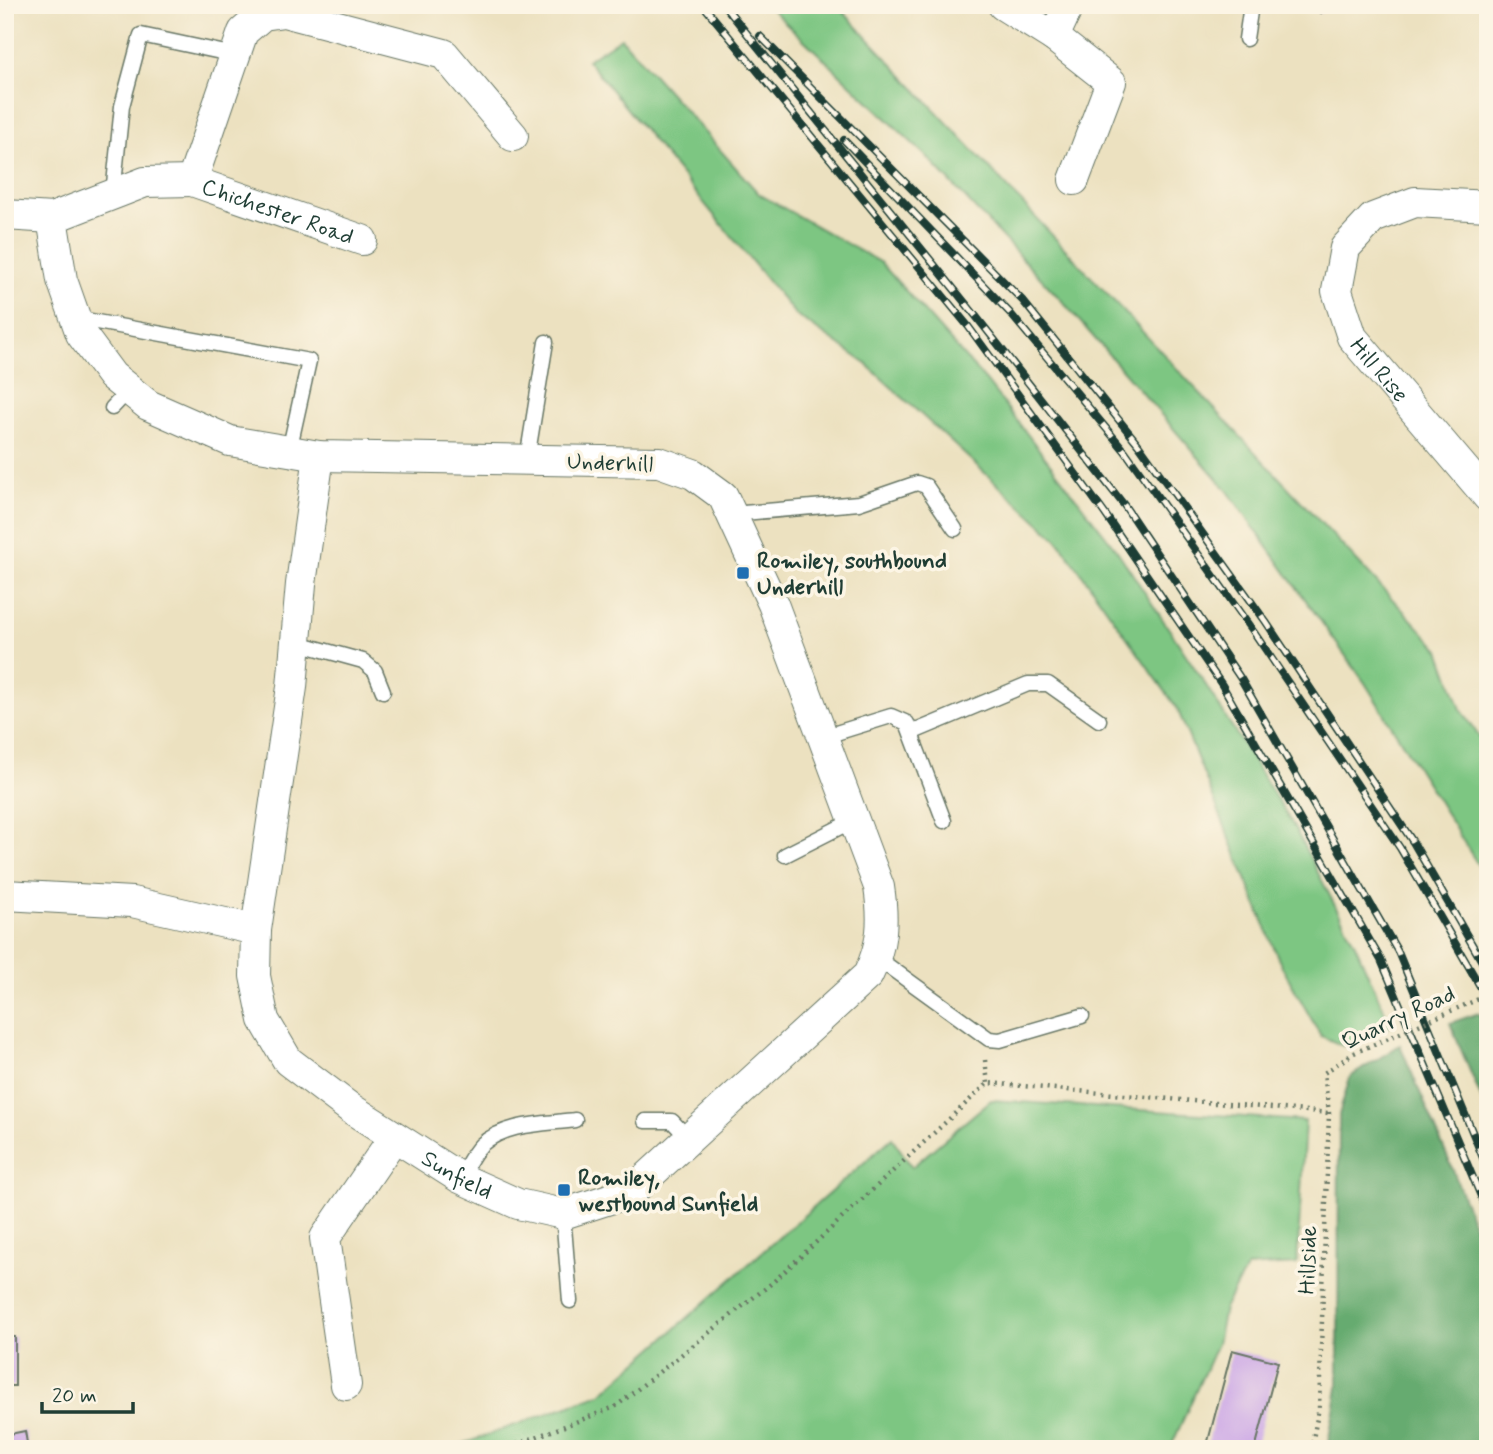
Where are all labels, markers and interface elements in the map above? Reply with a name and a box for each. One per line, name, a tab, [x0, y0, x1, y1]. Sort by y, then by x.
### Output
street label: Chichester Road	[197, 173, 357, 253]
street label: Hill Rise	[1342, 332, 1414, 410]
street label: Underhill	[566, 448, 654, 480]
place label: Romiley, southbound Underhill	[757, 547, 947, 603]
marker: Romiley, southbound Underhill	[735, 565, 751, 581]
street label: Quarry Road	[1337, 979, 1460, 1058]
street label: Sunfield	[415, 1144, 497, 1208]
place label: Romiley, westbound Sunfield	[578, 1164, 758, 1220]
marker: Romiley, westbound Sunfield	[556, 1182, 572, 1198]
street label: Hillside	[1293, 1225, 1325, 1295]
scale bar	[42, 1370, 133, 1414]
text: 20 m	[52, 1382, 97, 1410]

